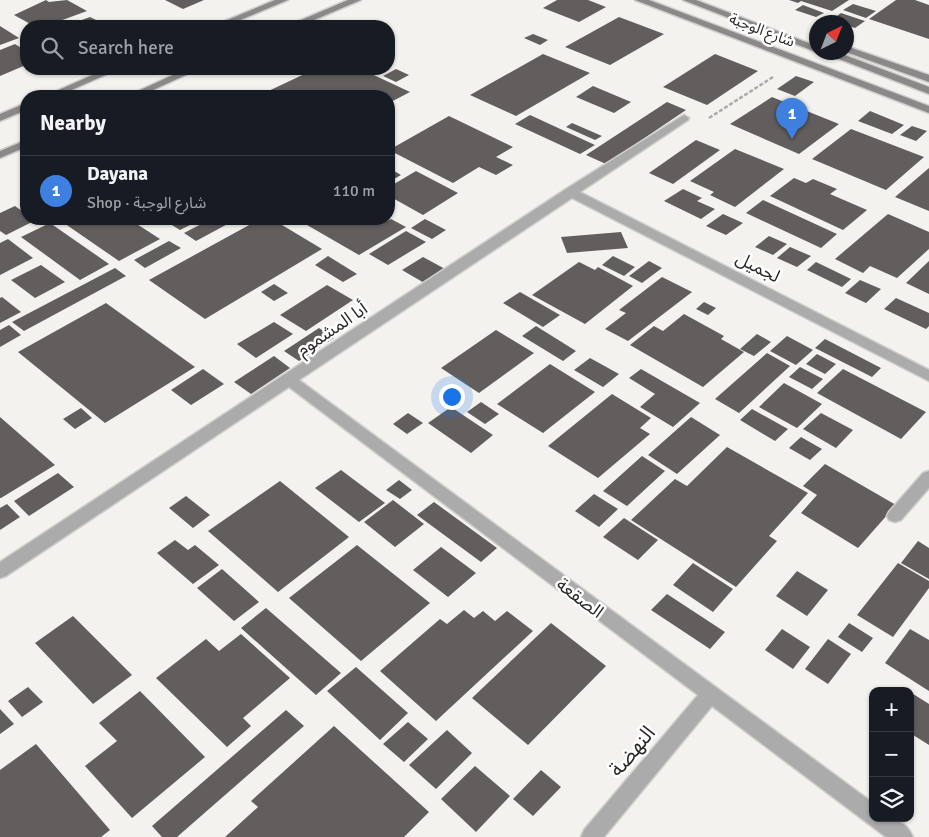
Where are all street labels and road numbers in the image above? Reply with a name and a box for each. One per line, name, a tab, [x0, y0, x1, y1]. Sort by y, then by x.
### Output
street label: شارع الوجبة	[726, 9, 797, 54]
street label: لجميل	[732, 247, 784, 287]
street label: أبا المشموم	[292, 297, 373, 363]
street label: الصقعة	[552, 573, 608, 623]
street label: النهضة	[603, 720, 661, 782]

